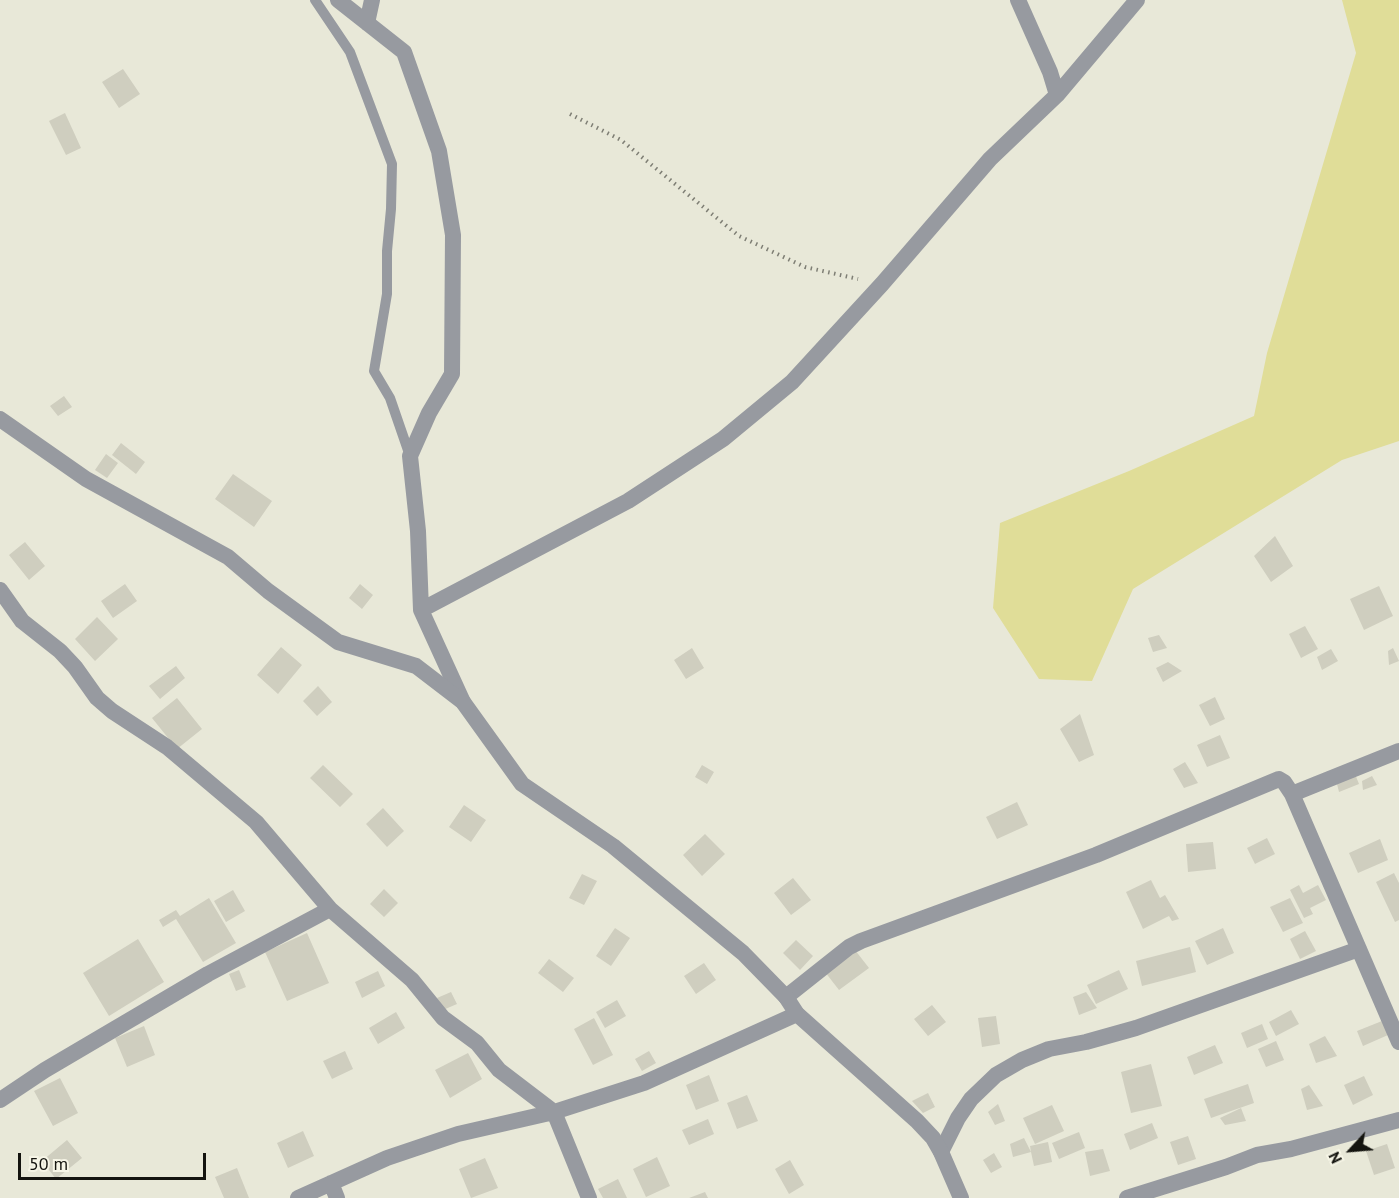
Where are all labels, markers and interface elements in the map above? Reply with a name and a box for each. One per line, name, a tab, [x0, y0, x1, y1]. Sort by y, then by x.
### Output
north arrow	[1321, 1120, 1381, 1180]
scale bar	[21, 1141, 208, 1179]
text: N	[1324, 1149, 1346, 1167]
text: 50 m	[29, 1152, 68, 1175]

